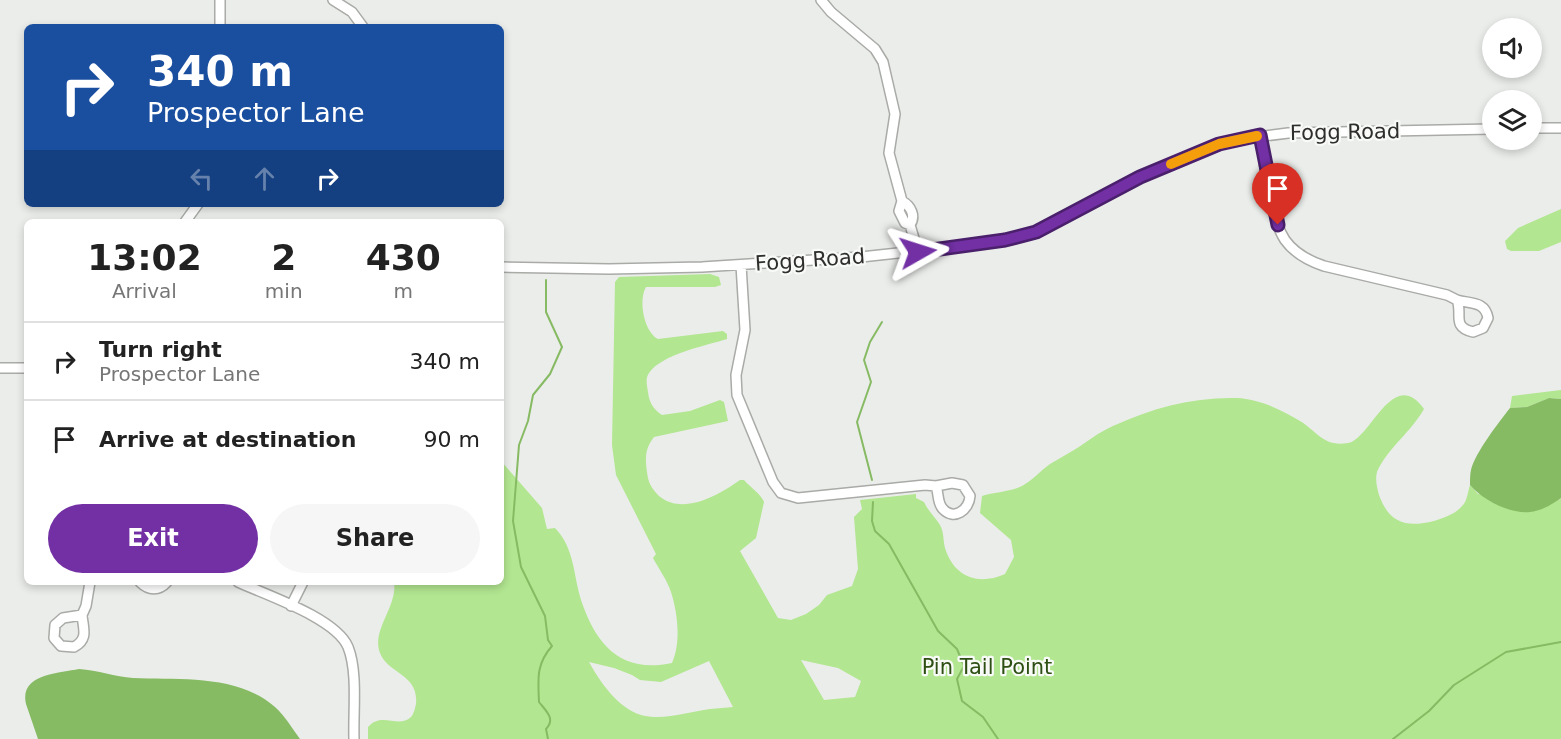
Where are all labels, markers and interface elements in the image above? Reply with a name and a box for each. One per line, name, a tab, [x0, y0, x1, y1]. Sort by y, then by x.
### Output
map controls	[1482, 18, 1542, 150]
button: sound	[1482, 18, 1542, 78]
text: 340 m	[147, 47, 293, 96]
icon: right	[48, 48, 126, 126]
button: layers	[1482, 90, 1542, 150]
text: Prospector Lane	[147, 97, 365, 128]
street label: Fogg Road	[1290, 119, 1400, 145]
icon: left	[185, 162, 218, 195]
icon: ahead	[248, 162, 281, 195]
icon: right	[311, 162, 344, 195]
pin	[1252, 163, 1303, 225]
icon: arrive	[1261, 172, 1294, 205]
position arrow	[886, 220, 950, 284]
text: 13:02	[87, 237, 202, 278]
text: 2	[271, 237, 296, 278]
text: 430	[366, 237, 441, 278]
street label: Fogg Road	[754, 244, 866, 276]
text: Arrival	[112, 279, 177, 303]
text: min	[265, 279, 303, 303]
text: m	[394, 279, 413, 303]
text: Turn right	[99, 337, 222, 362]
icon: right	[48, 345, 81, 378]
text: 340 m	[410, 349, 480, 374]
text: Prospector Lane	[99, 362, 260, 386]
icon: arrive	[48, 423, 81, 456]
text: Arrive at destination	[99, 427, 356, 452]
text: 90 m	[424, 427, 480, 452]
button: Exit	[48, 504, 258, 573]
button: Share	[270, 504, 480, 573]
park label: Pin Tail Point	[922, 655, 1052, 679]

